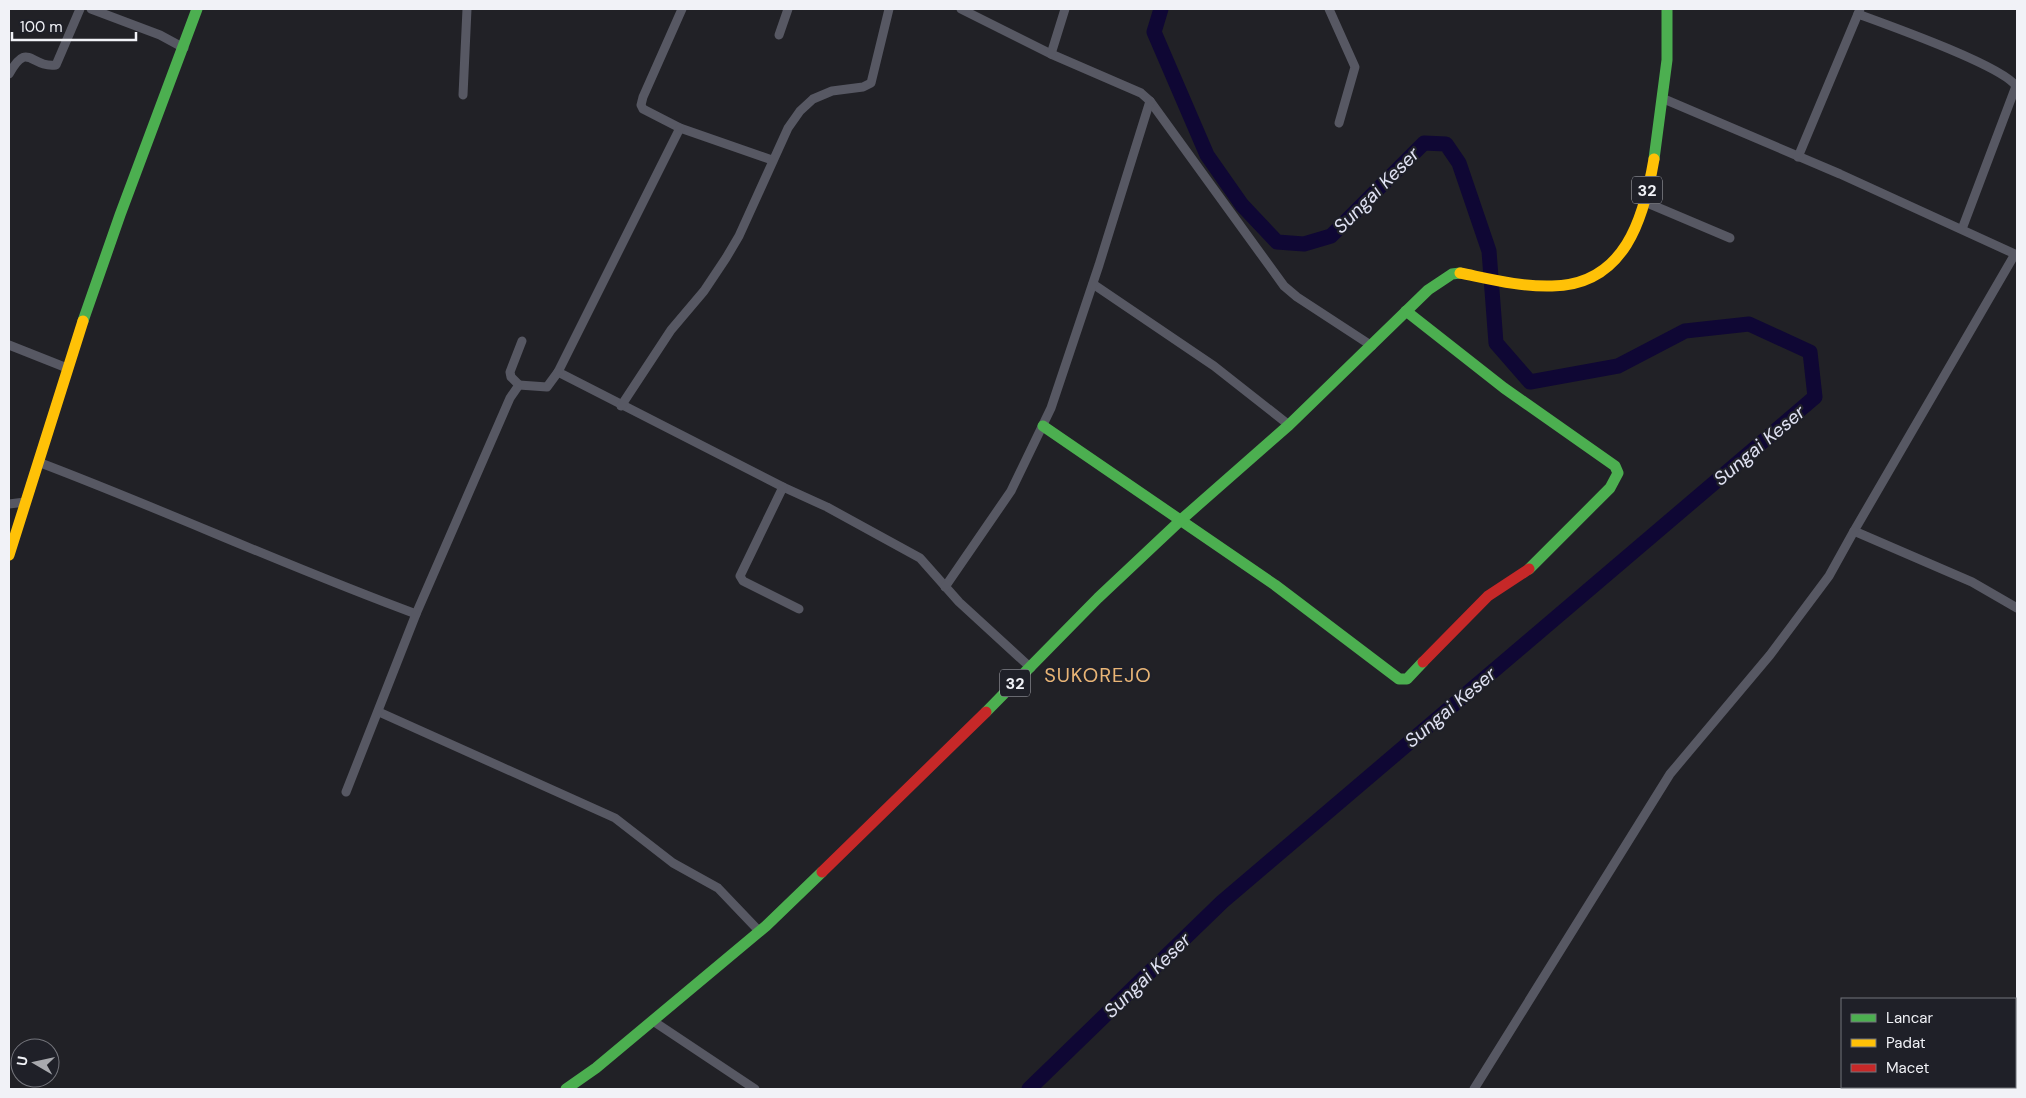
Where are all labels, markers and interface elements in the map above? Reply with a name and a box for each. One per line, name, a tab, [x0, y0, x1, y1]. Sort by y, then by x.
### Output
scale bar	[12, 10, 136, 42]
text: 100 m	[20, 17, 63, 37]
water label: Sungai Keser	[1328, 141, 1426, 239]
road number: 32	[1632, 176, 1662, 204]
water label: Sungai Keser	[1708, 399, 1811, 491]
water label: Sungai Keser	[1399, 661, 1502, 753]
district label: SUKOREJO	[1044, 662, 1152, 688]
road number: 32	[1000, 670, 1030, 696]
water label: Sungai Keser	[1098, 927, 1197, 1023]
legend	[1841, 998, 2016, 1088]
text: Lancar	[1886, 1008, 1933, 1028]
text: Padat	[1886, 1033, 1926, 1053]
north arrow	[10, 1038, 60, 1088]
text: U	[13, 1055, 32, 1067]
text: Macet	[1886, 1058, 1930, 1078]

